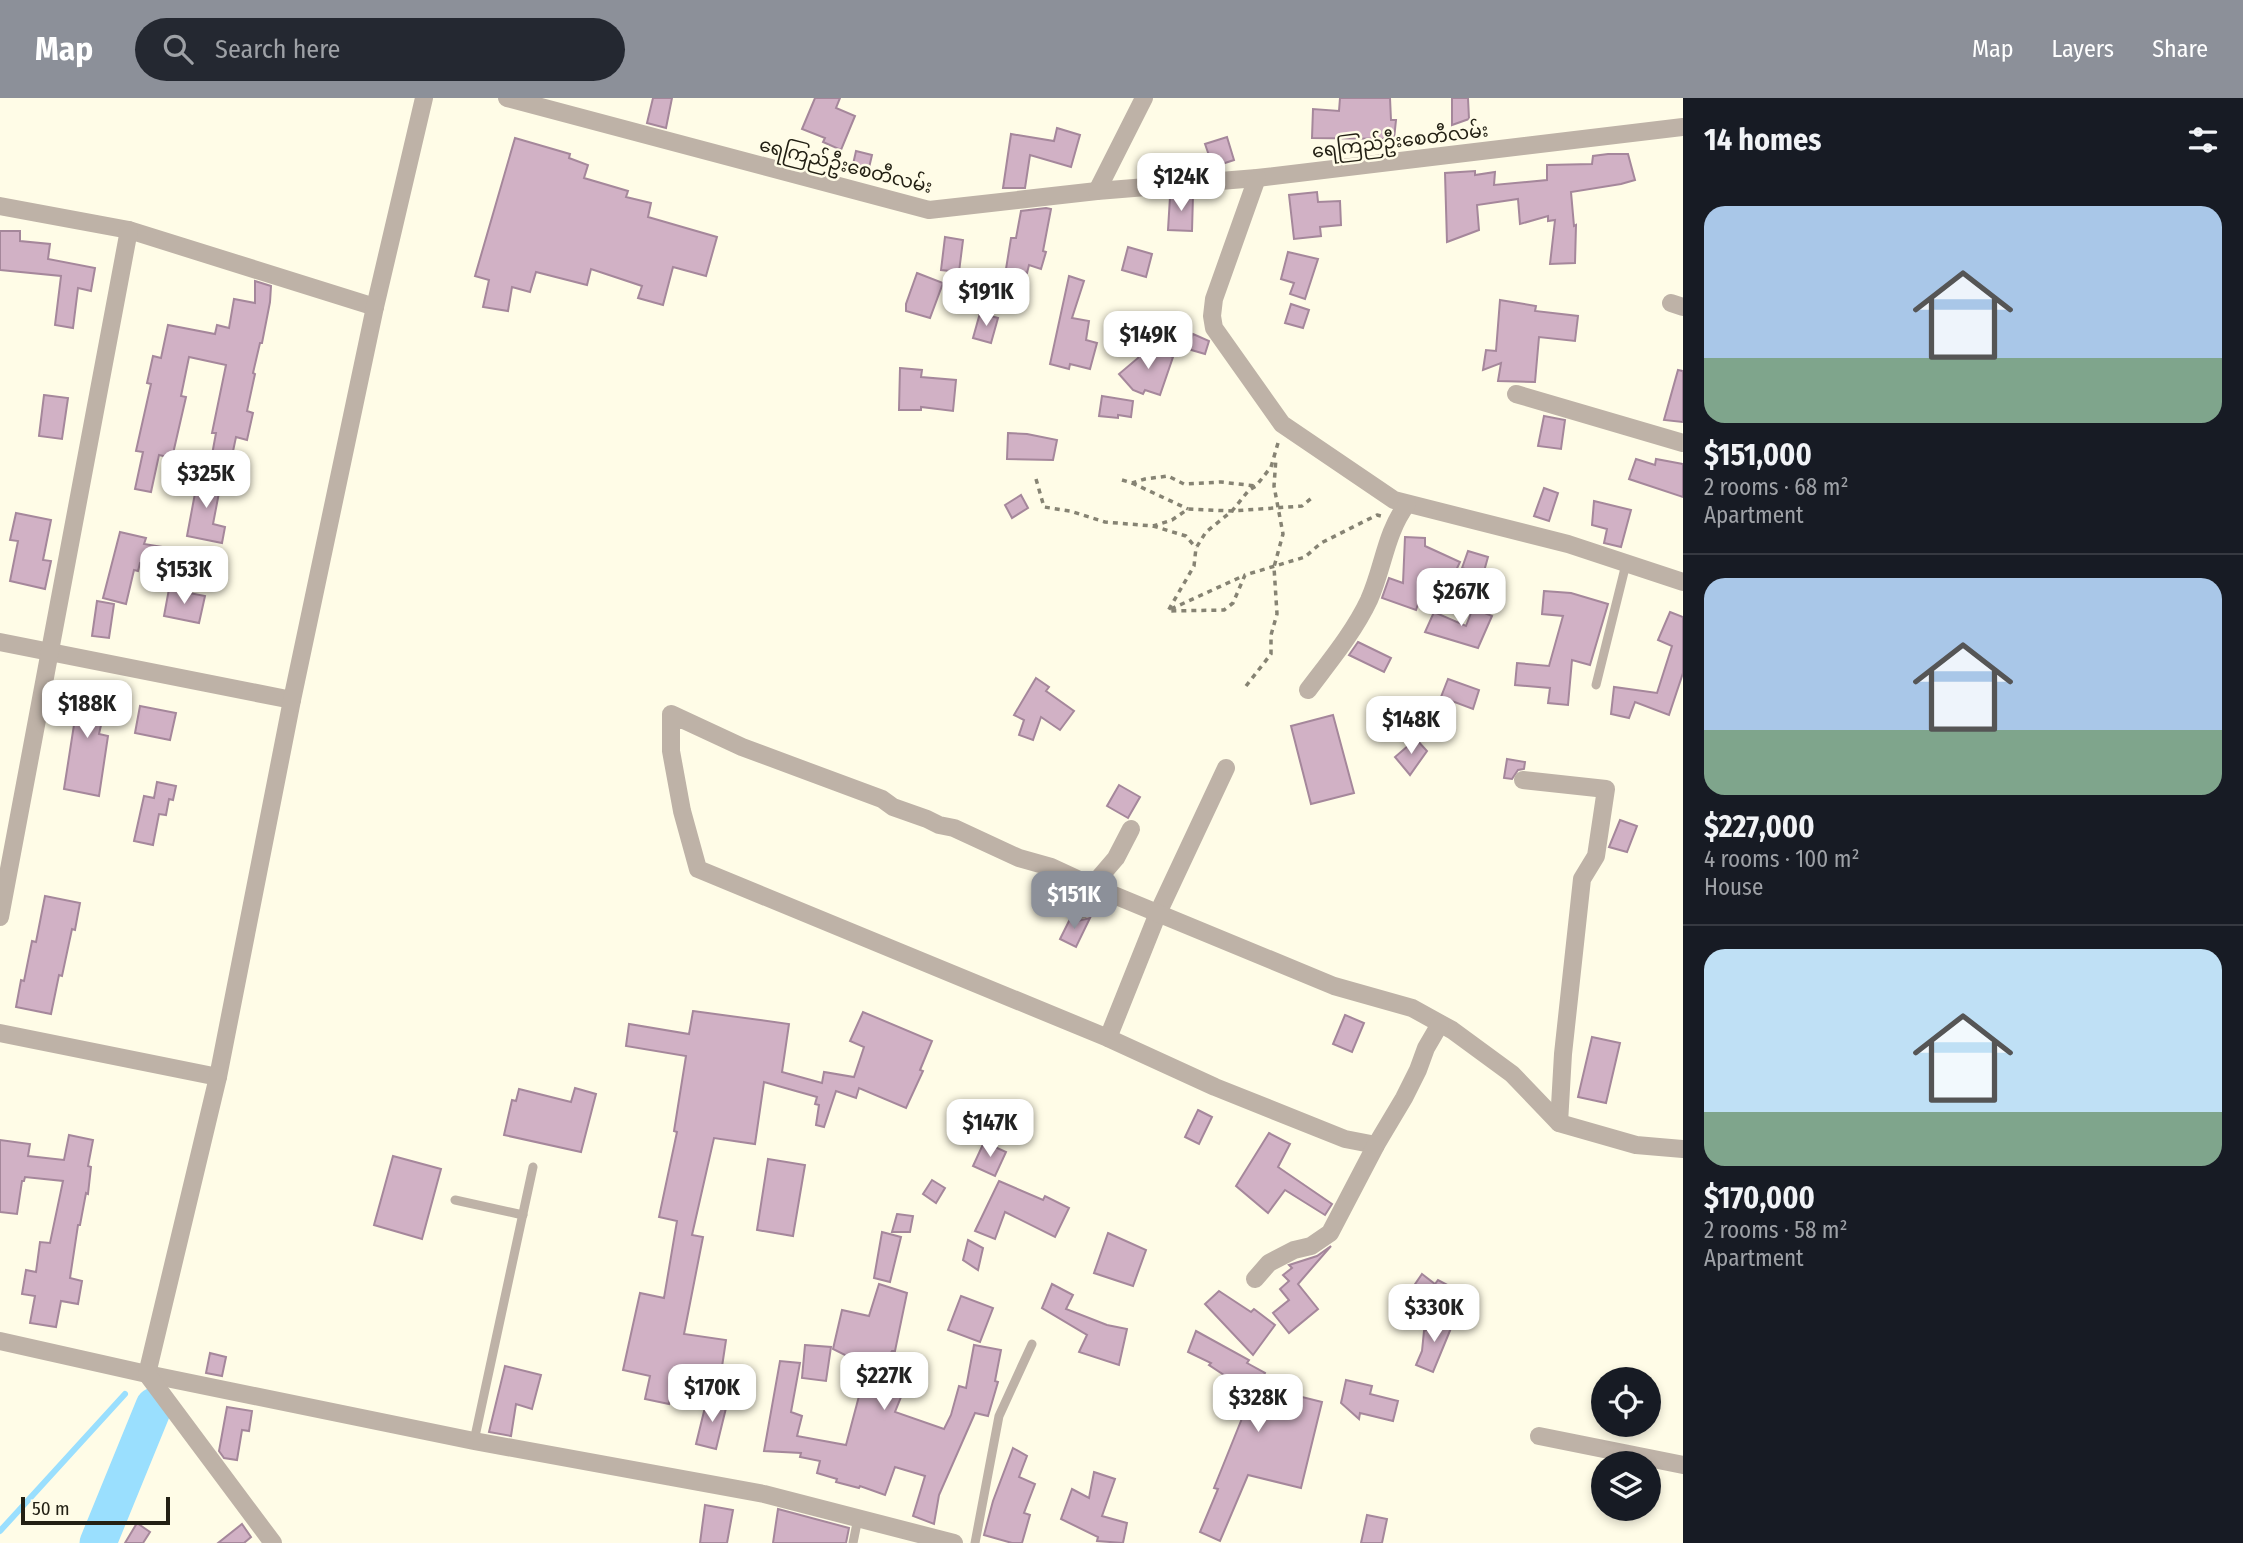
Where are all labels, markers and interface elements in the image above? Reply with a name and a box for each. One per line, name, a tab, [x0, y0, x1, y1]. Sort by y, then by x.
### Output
search box	[135, 18, 625, 81]
text: Map	[35, 29, 93, 69]
icon: search	[159, 30, 197, 68]
text: Search here	[215, 34, 340, 65]
text: Map	[1972, 35, 2014, 63]
text: Layers	[2052, 35, 2114, 63]
text: Share	[2152, 35, 2208, 63]
street label: ရေကြည်ဦးစေတီလမ်း	[1310, 115, 1490, 167]
icon: filters	[2184, 121, 2222, 159]
text: 14 homes	[1704, 122, 1821, 158]
street label: ရေကြည်ဦးစေတီလမ်း	[756, 130, 935, 202]
pin: $124K	[1132, 153, 1230, 213]
text: $124K	[1153, 162, 1209, 190]
icon: home	[1900, 252, 2026, 378]
pin: $191K	[937, 268, 1035, 328]
text: $191K	[959, 277, 1014, 305]
pin: $149K	[1099, 312, 1197, 371]
text: $149K	[1119, 320, 1177, 348]
text: $151,000	[1704, 437, 1812, 473]
pin: $325K	[157, 450, 255, 510]
text: $325K	[177, 459, 235, 487]
text: 2 rooms · 68 m²	[1704, 473, 1849, 501]
text: Apartment	[1704, 501, 1804, 529]
pin: $153K	[135, 546, 233, 606]
text: $153K	[156, 555, 212, 583]
pin: $267K	[1412, 568, 1510, 628]
text: $267K	[1433, 577, 1489, 605]
icon: home	[1900, 624, 2026, 750]
pin: $188K	[38, 680, 136, 740]
text: $188K	[58, 689, 116, 717]
pin: $148K	[1362, 696, 1460, 756]
text: $148K	[1382, 705, 1440, 733]
text: $227,000	[1704, 809, 1815, 845]
text: 4 rooms · 100 m²	[1704, 845, 1860, 873]
pin: $151K	[1025, 872, 1123, 931]
text: House	[1704, 873, 1763, 901]
text: $151K	[1047, 880, 1101, 908]
icon: home	[1900, 995, 2026, 1121]
pin: $147K	[941, 1100, 1039, 1159]
text: $147K	[963, 1108, 1017, 1136]
text: $170,000	[1704, 1180, 1815, 1216]
text: 2 rooms · 58 m²	[1704, 1216, 1848, 1244]
text: Apartment	[1704, 1244, 1804, 1272]
pin: $330K	[1385, 1284, 1483, 1344]
text: $330K	[1404, 1293, 1464, 1321]
pin: $227K	[835, 1352, 933, 1412]
text: $227K	[856, 1361, 912, 1389]
pin: $170K	[663, 1364, 761, 1424]
map controls	[1591, 1367, 1661, 1521]
button: locate	[1591, 1367, 1661, 1437]
text: $170K	[684, 1373, 740, 1401]
pin: $328K	[1209, 1374, 1307, 1434]
text: $328K	[1229, 1383, 1287, 1411]
button: layers	[1591, 1451, 1661, 1521]
scale bar	[21, 1494, 170, 1526]
text: 50 m	[32, 1497, 70, 1520]

